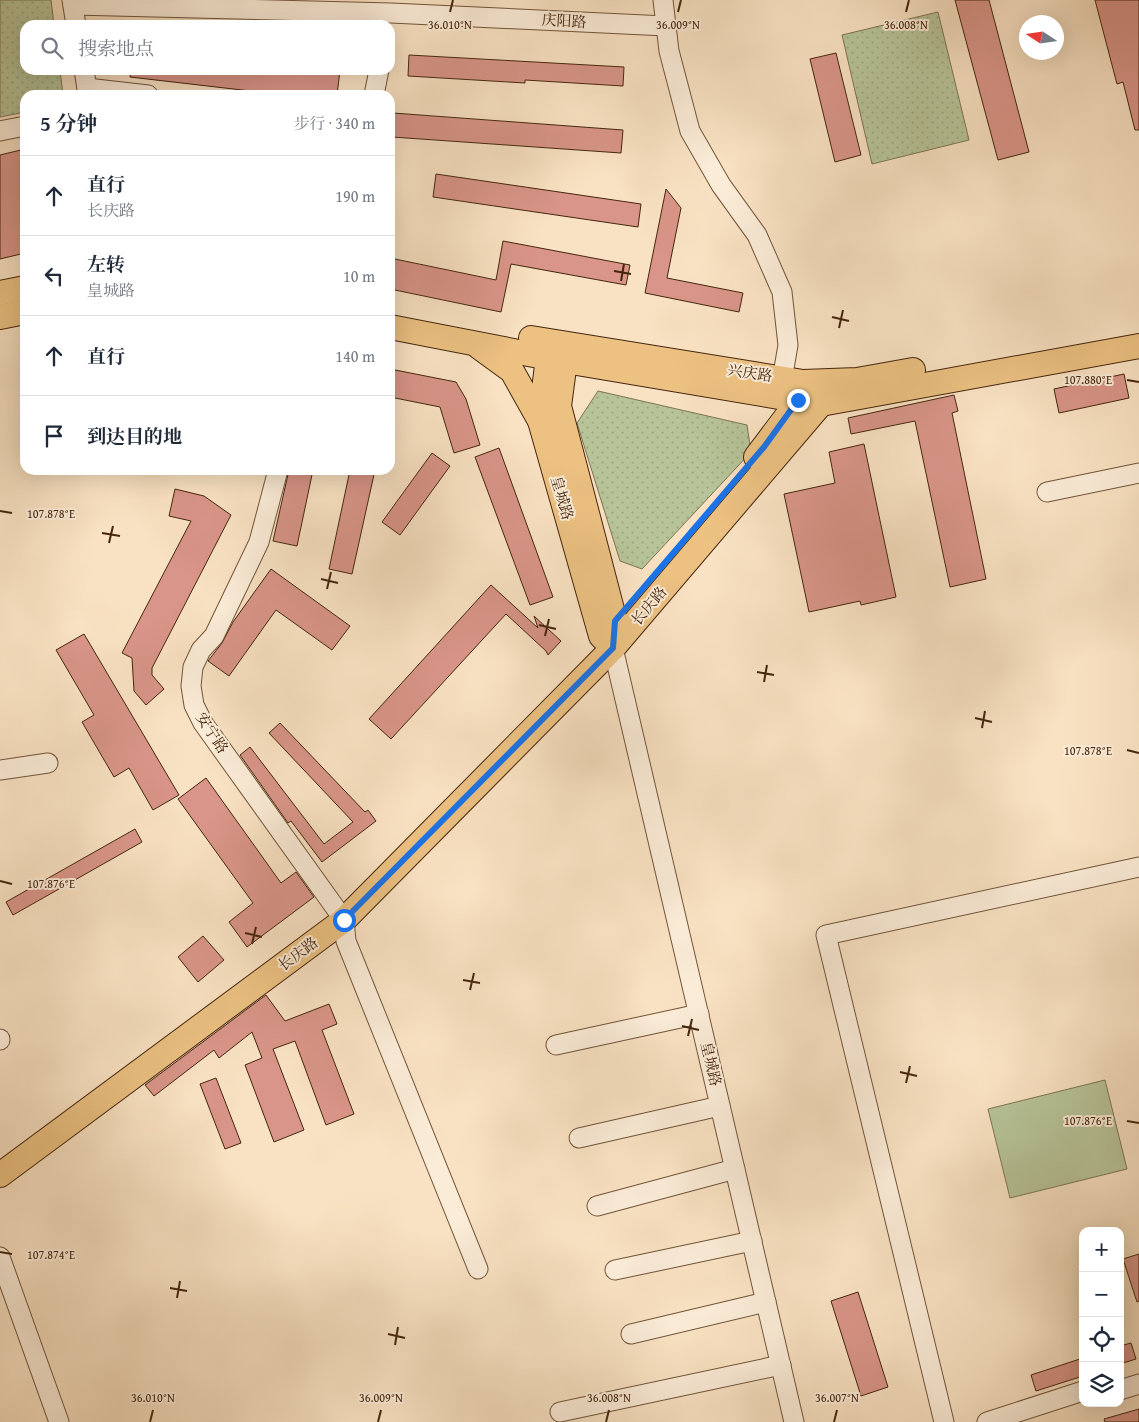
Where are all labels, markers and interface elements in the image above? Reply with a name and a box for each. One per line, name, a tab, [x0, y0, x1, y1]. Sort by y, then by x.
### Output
street label: 庆阳路	[541, 9, 587, 32]
north arrow	[1019, 15, 1064, 60]
text: 36.010°N	[428, 16, 472, 33]
text: 36.009°N	[656, 16, 700, 33]
text: 36.008°N	[884, 16, 928, 33]
search box	[20, 20, 395, 75]
icon: search	[38, 34, 66, 62]
text: 搜索地点	[78, 34, 154, 62]
text: 5 分钟	[40, 108, 98, 139]
text: 步行 · 340 m	[294, 111, 375, 135]
text: 直行	[87, 170, 125, 198]
icon: ahead	[40, 182, 68, 210]
text: 190 m	[335, 184, 375, 208]
text: 长庆路	[87, 198, 135, 222]
text: 左转	[87, 250, 125, 278]
icon: left	[40, 262, 68, 290]
text: 10 m	[343, 264, 375, 288]
text: 皇城路	[87, 278, 135, 302]
icon: ahead	[40, 342, 68, 370]
text: 直行	[87, 342, 125, 370]
text: 140 m	[335, 344, 375, 368]
street label: 兴庆路	[726, 359, 774, 386]
text: 107.880°E	[1064, 371, 1112, 388]
route end	[787, 389, 810, 412]
icon: arrive	[40, 422, 68, 450]
text: 到达目的地	[87, 422, 182, 450]
street label: 皇城路	[546, 473, 579, 522]
text: 107.878°E	[27, 505, 75, 522]
street label: 长庆路	[626, 582, 671, 630]
street label: 安宁路	[191, 708, 233, 757]
text: 107.878°E	[1064, 742, 1112, 759]
text: 107.876°E	[27, 875, 75, 892]
route start	[333, 909, 356, 932]
street label: 长庆路	[273, 932, 322, 976]
street label: 皇城路	[696, 1040, 727, 1088]
text: 107.876°E	[1064, 1112, 1112, 1129]
map controls	[1079, 1227, 1124, 1407]
button: +	[1079, 1227, 1124, 1272]
text: 107.874°E	[27, 1246, 75, 1263]
button: −	[1079, 1272, 1124, 1317]
button: locate	[1079, 1317, 1124, 1362]
button: layers	[1079, 1362, 1124, 1407]
text: 36.010°N	[131, 1389, 175, 1406]
text: 36.009°N	[359, 1389, 403, 1406]
text: 36.008°N	[587, 1389, 631, 1406]
text: 36.007°N	[815, 1389, 859, 1406]

